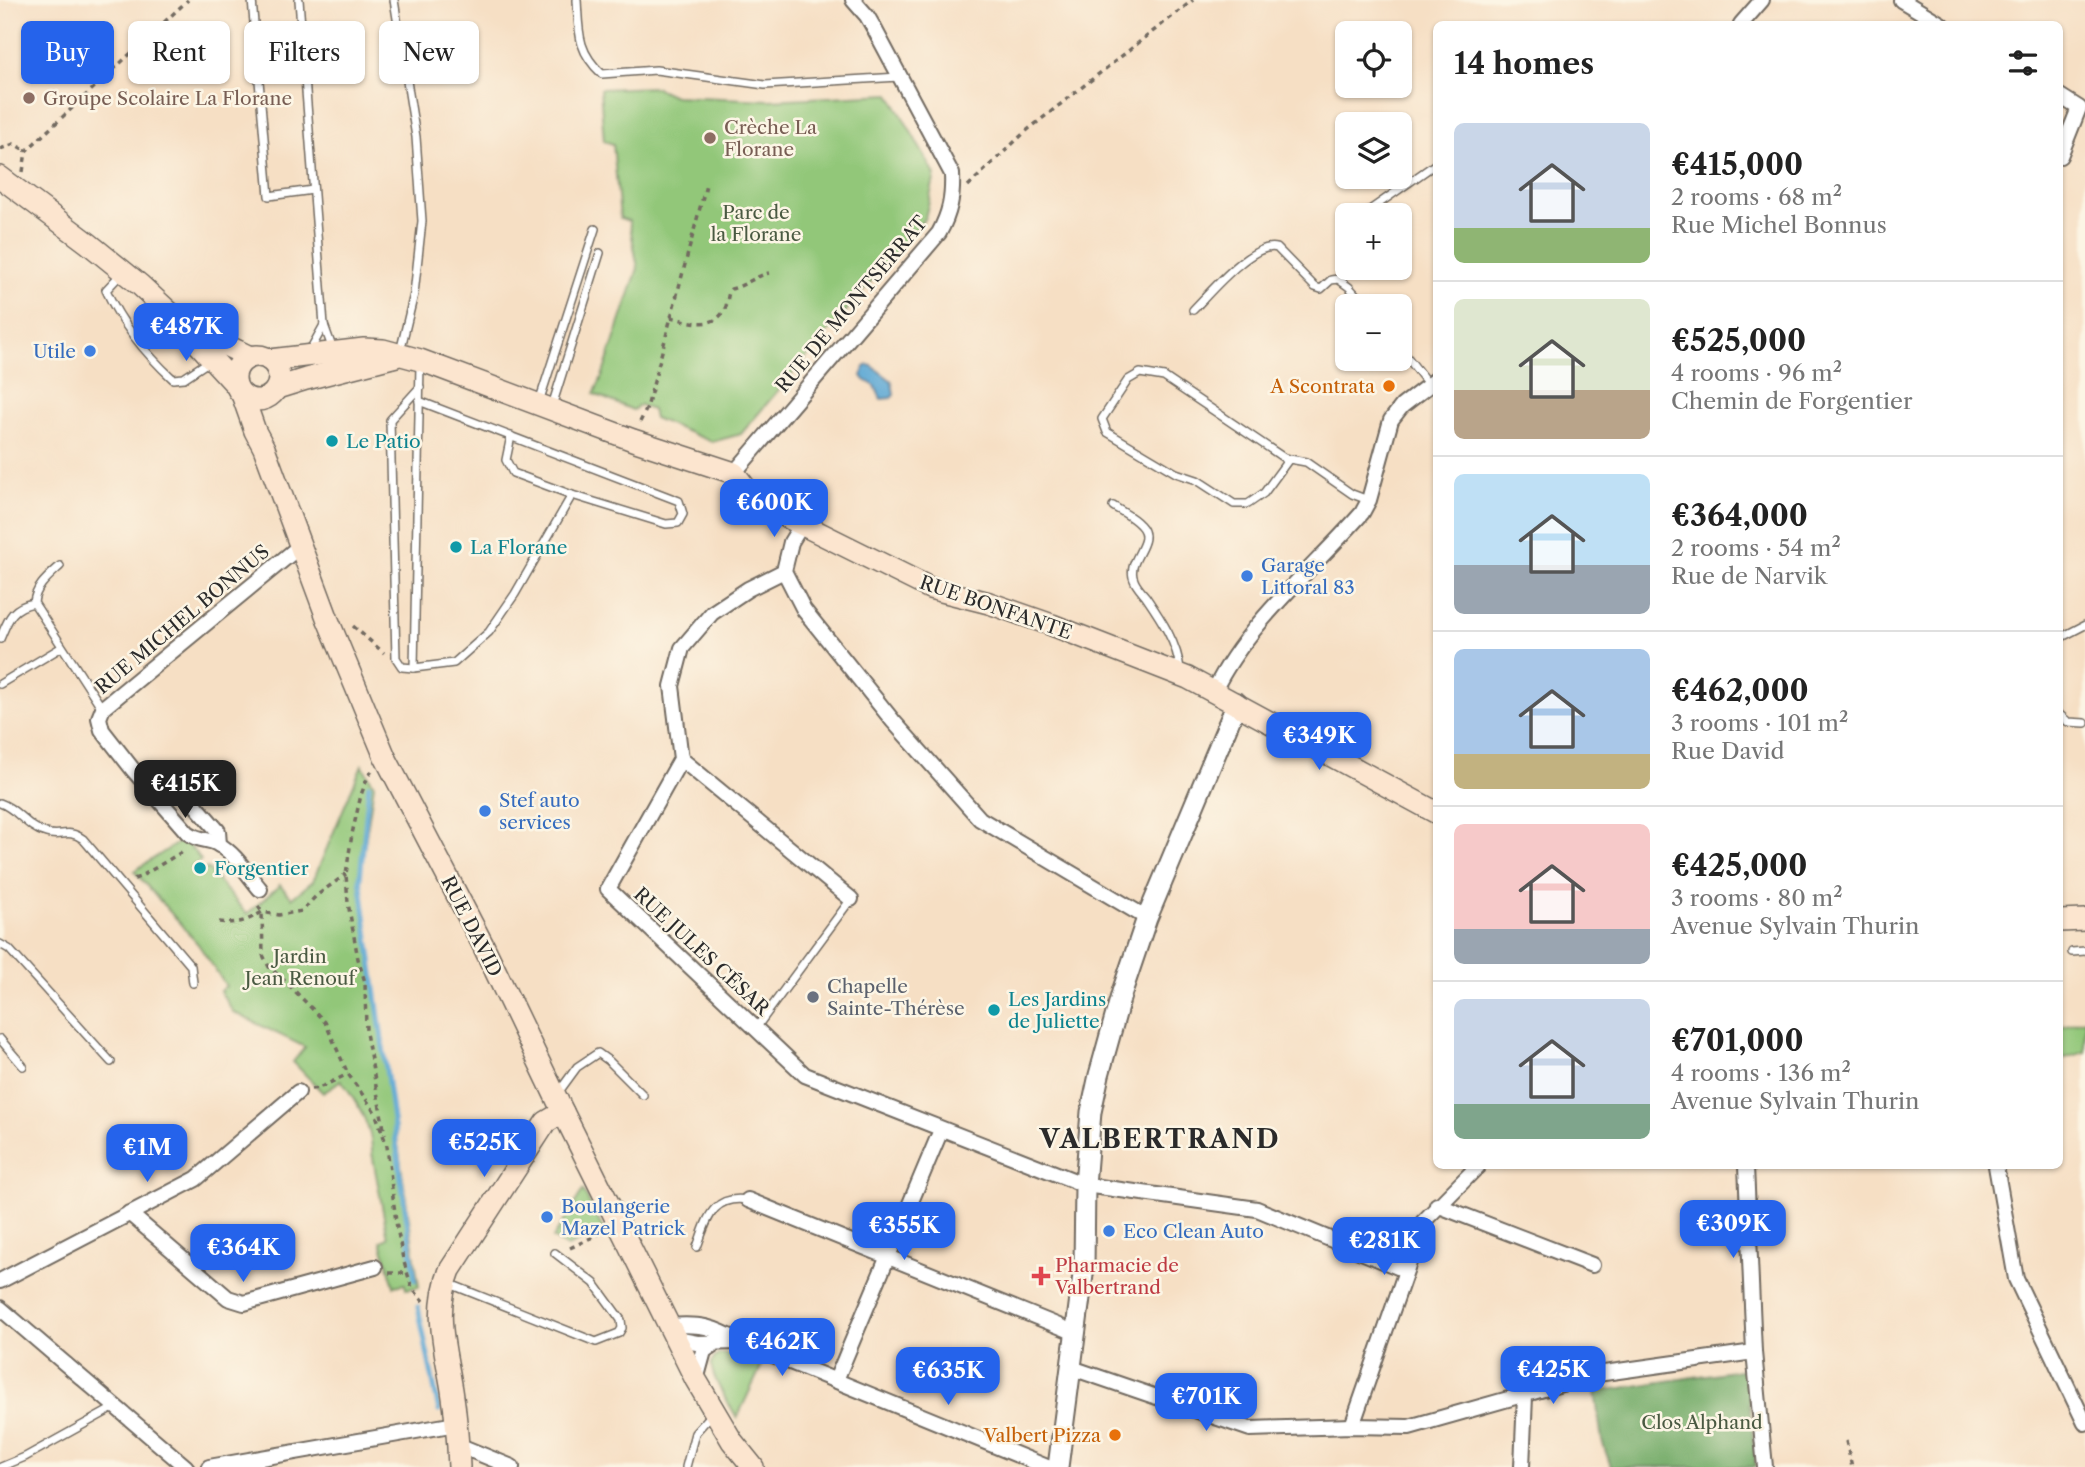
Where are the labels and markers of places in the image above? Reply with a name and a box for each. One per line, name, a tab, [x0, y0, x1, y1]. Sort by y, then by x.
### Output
place label: Groupe Scolaire La Florane	[43, 87, 292, 110]
marker: Groupe Scolaire La Florane	[21, 90, 37, 106]
place label: Crèche La Florane	[724, 116, 817, 161]
marker: Crèche La Florane	[702, 130, 718, 146]
pin: €487K	[137, 304, 235, 363]
place label: Utile	[33, 340, 76, 363]
marker: Utile	[82, 343, 98, 359]
place label: A Scontrata	[1269, 375, 1375, 398]
marker: A Scontrata	[1381, 378, 1397, 394]
place label: Le Patio	[346, 430, 421, 453]
marker: Le Patio	[324, 433, 340, 449]
pin: €600K	[725, 480, 823, 539]
place label: La Florane	[470, 536, 567, 559]
marker: La Florane	[448, 539, 464, 555]
place label: Garage Littoral 83	[1261, 554, 1355, 599]
marker: Garage Littoral 83	[1239, 568, 1255, 584]
pin: €349K	[1270, 712, 1368, 772]
pin: €415K	[136, 760, 234, 820]
place label: Stef auto services	[499, 789, 580, 834]
marker: Stef auto services	[477, 803, 493, 819]
place label: Forgentier	[214, 857, 309, 880]
marker: Forgentier	[192, 860, 208, 876]
place label: Chapelle Sainte-Thérèse	[827, 975, 965, 1020]
place label: Les Jardins de Juliette	[1008, 988, 1106, 1033]
marker: Chapelle Sainte-Thérèse	[805, 989, 821, 1005]
marker: Les Jardins de Juliette	[986, 1002, 1002, 1018]
pin: €525K	[435, 1120, 533, 1179]
pin: €1M	[113, 1124, 181, 1184]
place label: Boulangerie Mazel Patrick	[561, 1195, 686, 1240]
pin: €309K	[1684, 1200, 1782, 1260]
pin: €355K	[855, 1202, 953, 1262]
marker: Boulangerie Mazel Patrick	[539, 1209, 555, 1225]
pin: €281K	[1335, 1218, 1433, 1277]
place label: Eco Clean Auto	[1123, 1220, 1264, 1243]
marker: Eco Clean Auto	[1101, 1223, 1117, 1239]
pin: €364K	[194, 1224, 292, 1284]
place label: Pharmacie de Valbertrand	[1054, 1254, 1179, 1299]
marker: Pharmacie de Valbertrand	[1033, 1268, 1049, 1284]
pin: €462K	[733, 1318, 831, 1378]
pin: €425K	[1504, 1346, 1602, 1406]
pin: €635K	[899, 1348, 997, 1407]
pin: €701K	[1157, 1374, 1255, 1433]
place label: Valbert Pizza	[983, 1424, 1101, 1447]
marker: Valbert Pizza	[1107, 1427, 1123, 1443]

